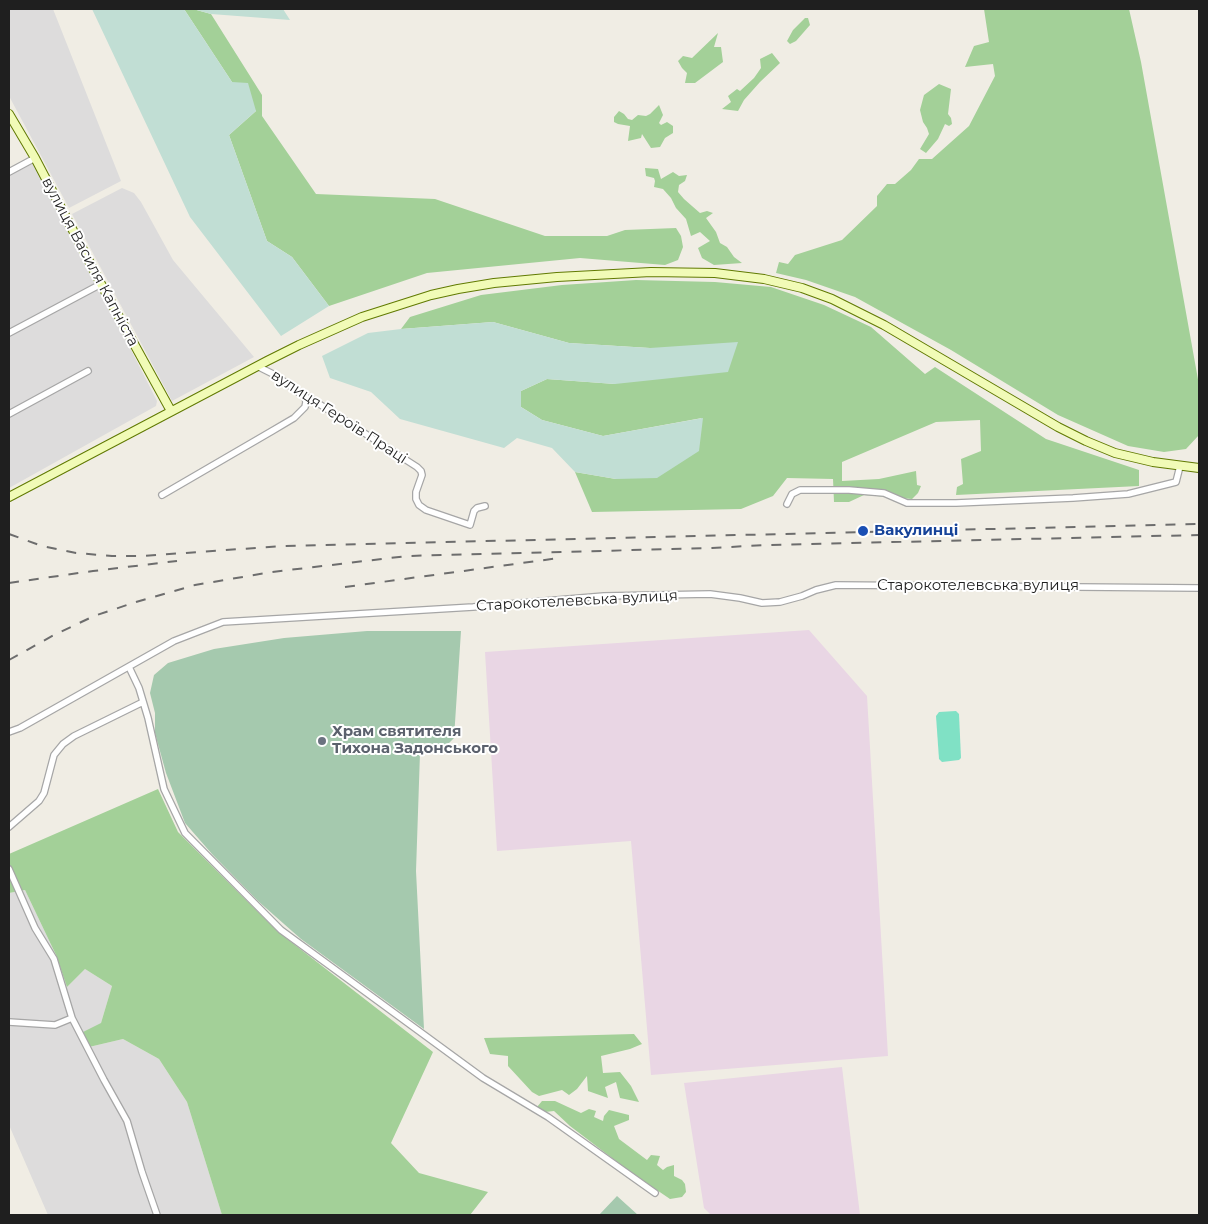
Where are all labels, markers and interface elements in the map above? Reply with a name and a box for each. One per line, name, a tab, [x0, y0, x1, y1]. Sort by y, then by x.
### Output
street label: вулиця Василя Капніста	[38, 174, 142, 350]
street label: вулиця Героїв Праці	[267, 366, 411, 468]
place label: Вакулинці	[874, 522, 958, 540]
marker: Вакулинці	[856, 524, 870, 538]
street label: Старокотелевська вулиця	[877, 577, 1079, 595]
street label: Старокотелевська вулиця	[476, 587, 678, 615]
place label: Храм святителя Тихона Задонського	[332, 723, 498, 758]
marker: Храм святителя Тихона Задонського	[316, 735, 328, 747]

